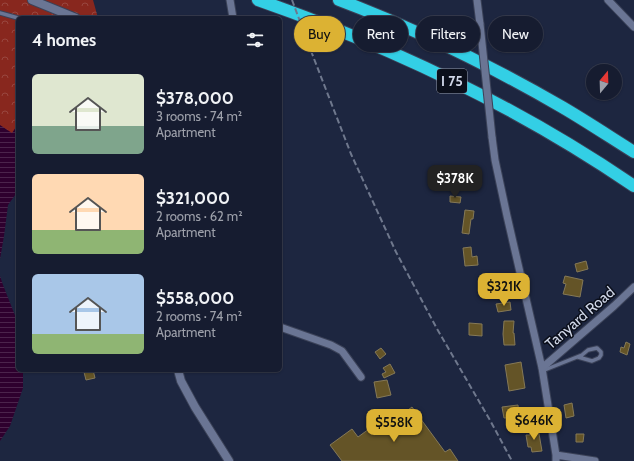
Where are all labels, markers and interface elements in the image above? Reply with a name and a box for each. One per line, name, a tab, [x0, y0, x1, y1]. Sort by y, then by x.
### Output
chip: Buy	[294, 16, 345, 52]
chip: Rent	[353, 16, 408, 52]
chip: Filters	[416, 16, 480, 52]
chip: New	[488, 16, 543, 52]
icon: filters	[244, 29, 266, 51]
text: 4 homes	[32, 30, 96, 50]
north arrow	[586, 64, 622, 100]
map controls	[586, 64, 622, 100]
road number: I 75	[437, 69, 467, 93]
text: $378,000	[156, 88, 234, 108]
icon: home	[64, 90, 112, 138]
text: 3 rooms · 74 m²	[156, 108, 242, 124]
text: Apartment	[156, 124, 216, 140]
pin: $378K	[427, 165, 483, 199]
text: $378K	[436, 170, 474, 186]
text: $321,000	[156, 188, 230, 208]
icon: home	[64, 190, 112, 238]
text: 2 rooms · 62 m²	[156, 208, 243, 224]
text: Apartment	[156, 224, 216, 240]
pin: $321K	[476, 273, 532, 307]
text: $321K	[487, 278, 521, 294]
street label: Tanyard Road	[542, 283, 618, 353]
text: $558,000	[156, 288, 234, 308]
icon: home	[64, 290, 112, 338]
text: 2 rooms · 74 m²	[156, 308, 242, 324]
text: Apartment	[156, 324, 216, 340]
pin: $646K	[506, 407, 562, 441]
pin: $558K	[366, 409, 422, 443]
text: $646K	[515, 412, 553, 428]
text: $558K	[375, 414, 413, 430]

